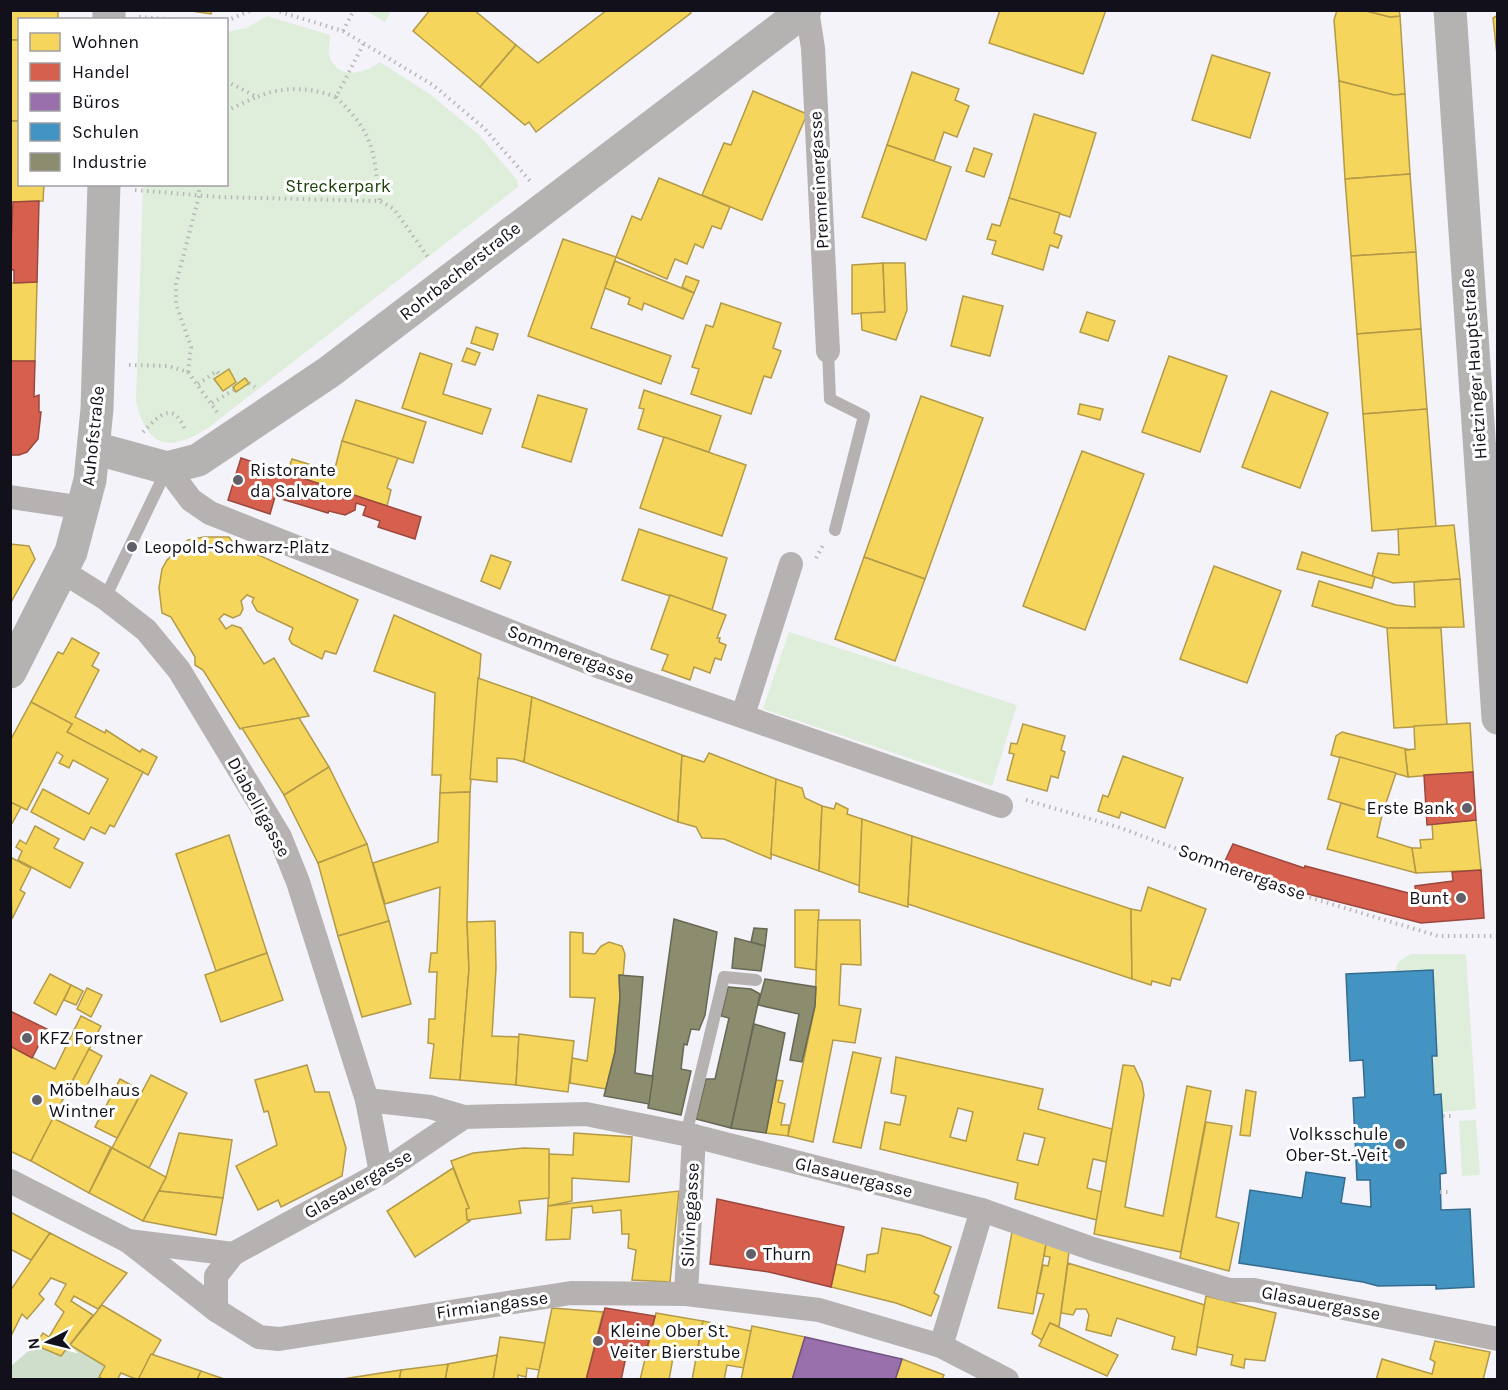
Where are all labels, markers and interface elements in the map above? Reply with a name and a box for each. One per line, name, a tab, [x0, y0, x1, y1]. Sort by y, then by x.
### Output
legend	[18, 18, 228, 186]
text: Wohnen	[72, 31, 139, 53]
text: Handel	[72, 61, 130, 83]
text: Büros	[72, 91, 120, 113]
street label: Premreinergasse	[804, 110, 834, 250]
text: Schulen	[72, 121, 139, 143]
text: Industrie	[72, 151, 147, 173]
park label: Streckerpark	[285, 175, 391, 197]
street label: Rohrbacherstraße	[395, 217, 525, 325]
street label: Hietzinger Hauptstraße	[1456, 268, 1492, 460]
street label: Auhofstraße	[77, 385, 109, 487]
place label: Ristorante da Salvatore	[250, 459, 352, 502]
marker: Ristorante da Salvatore	[231, 473, 245, 487]
place label: Leopold-Schwarz-Platz	[144, 536, 329, 558]
marker: Leopold-Schwarz-Platz	[125, 540, 139, 554]
street label: Sommerergasse	[505, 620, 637, 688]
street label: Diabelligasse	[223, 753, 295, 861]
place label: Erste Bank	[1367, 797, 1455, 819]
marker: Erste Bank	[1460, 801, 1474, 815]
street label: Sommerergasse	[1175, 839, 1309, 905]
place label: Bunt	[1409, 887, 1449, 909]
marker: Bunt	[1454, 891, 1468, 905]
place label: KFZ Forstner	[39, 1027, 143, 1049]
marker: KFZ Forstner	[20, 1031, 34, 1045]
place label: Möbelhaus Wintner	[49, 1079, 140, 1122]
marker: Möbelhaus Wintner	[30, 1093, 44, 1107]
place label: Volksschule Ober-St.-Veit	[1286, 1123, 1388, 1166]
marker: Volksschule Ober-St.-Veit	[1393, 1137, 1407, 1151]
street label: Glasauergasse	[300, 1144, 416, 1224]
street label: Glasauergasse	[793, 1152, 915, 1202]
street label: Silvinggasse	[676, 1162, 704, 1268]
place label: Thurn	[763, 1243, 811, 1265]
marker: Thurn	[744, 1247, 758, 1261]
street label: Glasauergasse	[1260, 1281, 1382, 1325]
street label: Firmiangasse	[435, 1286, 549, 1324]
north arrow	[18, 1312, 78, 1372]
place label: Kleine Ober St. Veiter Bierstube	[610, 1320, 740, 1363]
marker: Kleine Ober St. Veiter Bierstube	[591, 1334, 605, 1348]
text: N	[23, 1337, 44, 1351]

